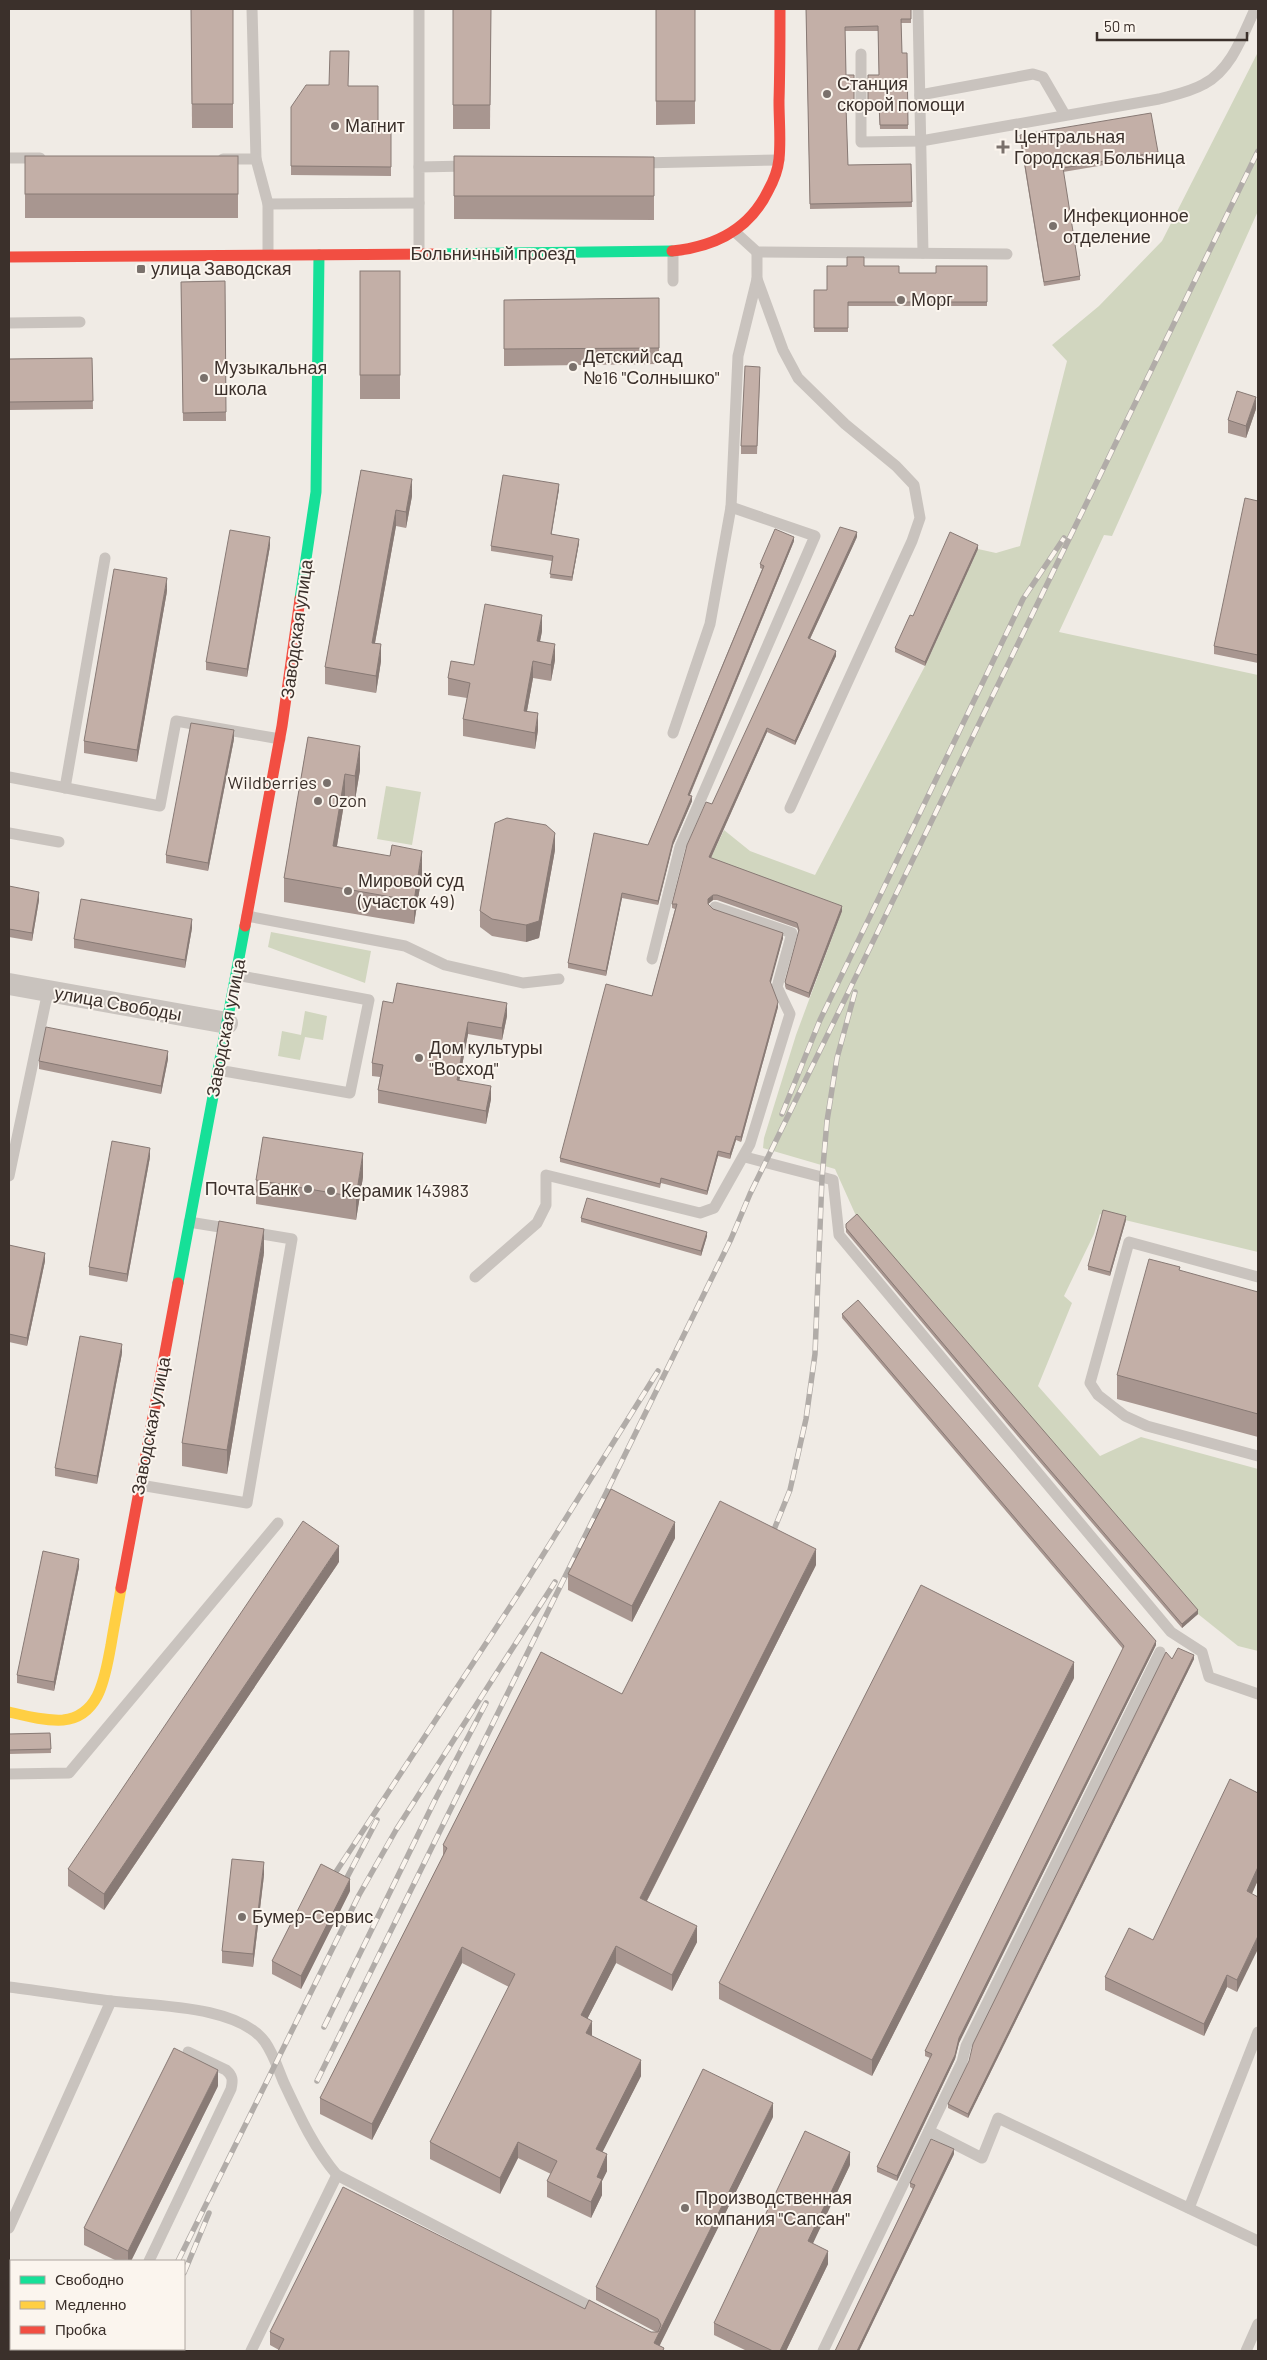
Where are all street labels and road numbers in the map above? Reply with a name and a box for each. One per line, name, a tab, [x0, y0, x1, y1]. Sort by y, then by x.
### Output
street label: Больничный проезд	[411, 242, 576, 264]
street label: Заводская улица	[275, 557, 317, 700]
street label: Заводская улица	[201, 956, 249, 1099]
street label: улица Свободы	[53, 981, 184, 1025]
street label: Заводская улица	[126, 1354, 174, 1497]

